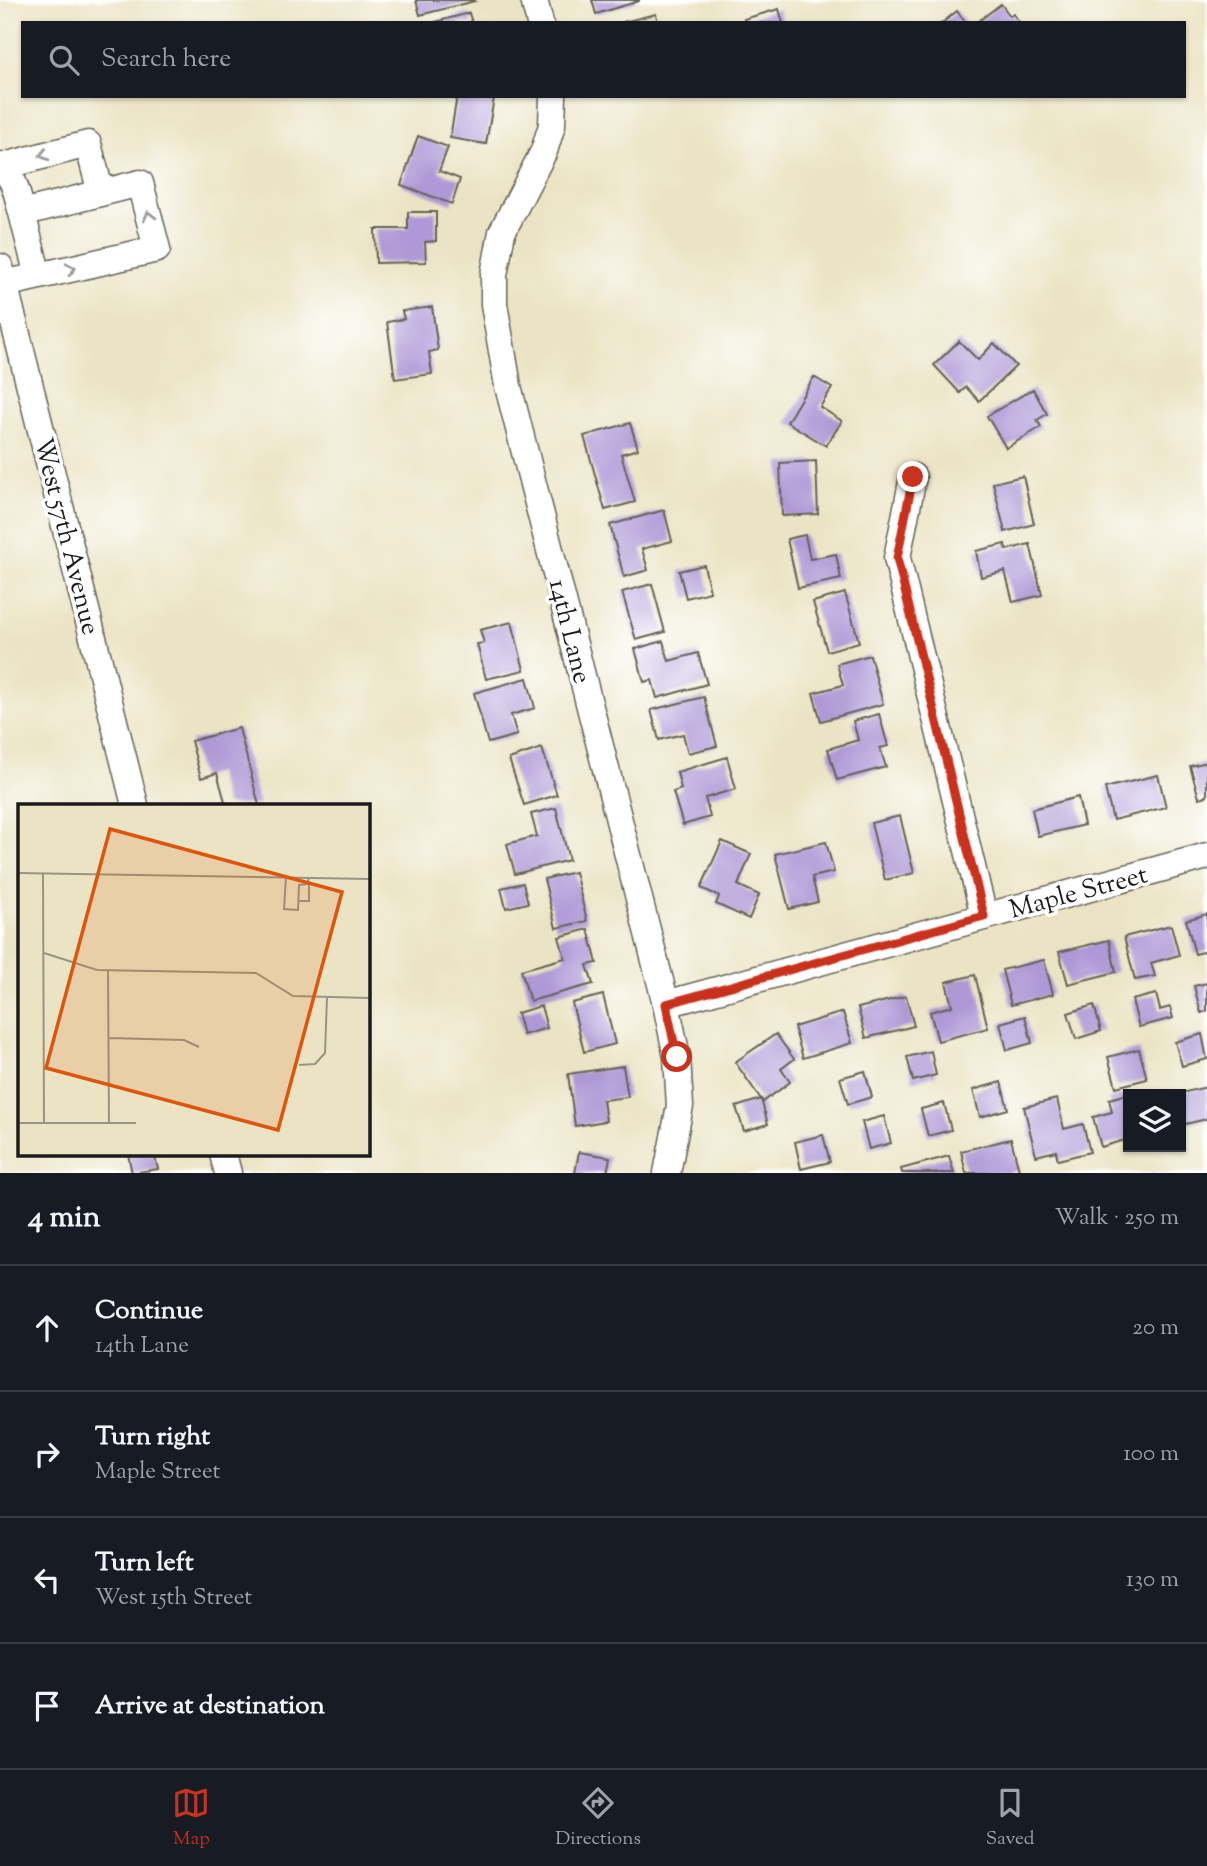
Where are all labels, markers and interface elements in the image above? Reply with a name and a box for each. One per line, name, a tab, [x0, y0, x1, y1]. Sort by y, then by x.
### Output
search box	[21, 21, 1186, 98]
icon: search	[45, 41, 83, 79]
text: Search here	[101, 41, 231, 78]
one-way arrow	[38, 147, 50, 162]
one-way arrow	[143, 210, 157, 222]
one-way arrow	[65, 262, 77, 277]
street label: West 57th Avenue	[23, 434, 108, 639]
route end	[897, 461, 928, 492]
street label: 14th Lane	[538, 576, 599, 688]
inset map	[18, 804, 369, 1156]
street label: Maple Street	[1005, 857, 1152, 930]
route start	[661, 1041, 692, 1072]
map controls	[1123, 1089, 1186, 1152]
button: layers	[1123, 1089, 1186, 1152]
text: 4 min	[28, 1197, 101, 1240]
text: Walk · 250 m	[1055, 1202, 1179, 1235]
text: Continue	[95, 1293, 203, 1330]
icon: ahead	[28, 1309, 66, 1347]
text: 20 m	[1132, 1312, 1179, 1345]
text: 14th Lane	[95, 1330, 189, 1363]
text: Turn right	[95, 1419, 210, 1456]
icon: right	[28, 1435, 66, 1473]
text: 100 m	[1123, 1438, 1179, 1471]
text: Maple Street	[95, 1456, 220, 1489]
text: Turn left	[95, 1545, 194, 1582]
icon: left	[28, 1561, 66, 1599]
text: 130 m	[1126, 1564, 1179, 1597]
text: West 15th Street	[95, 1582, 252, 1615]
icon: arrive	[28, 1687, 66, 1725]
text: Arrive at destination	[95, 1688, 325, 1725]
tab: Map	[172, 1784, 210, 1853]
tab: Directions	[555, 1784, 641, 1853]
tab: Saved	[986, 1784, 1035, 1853]

